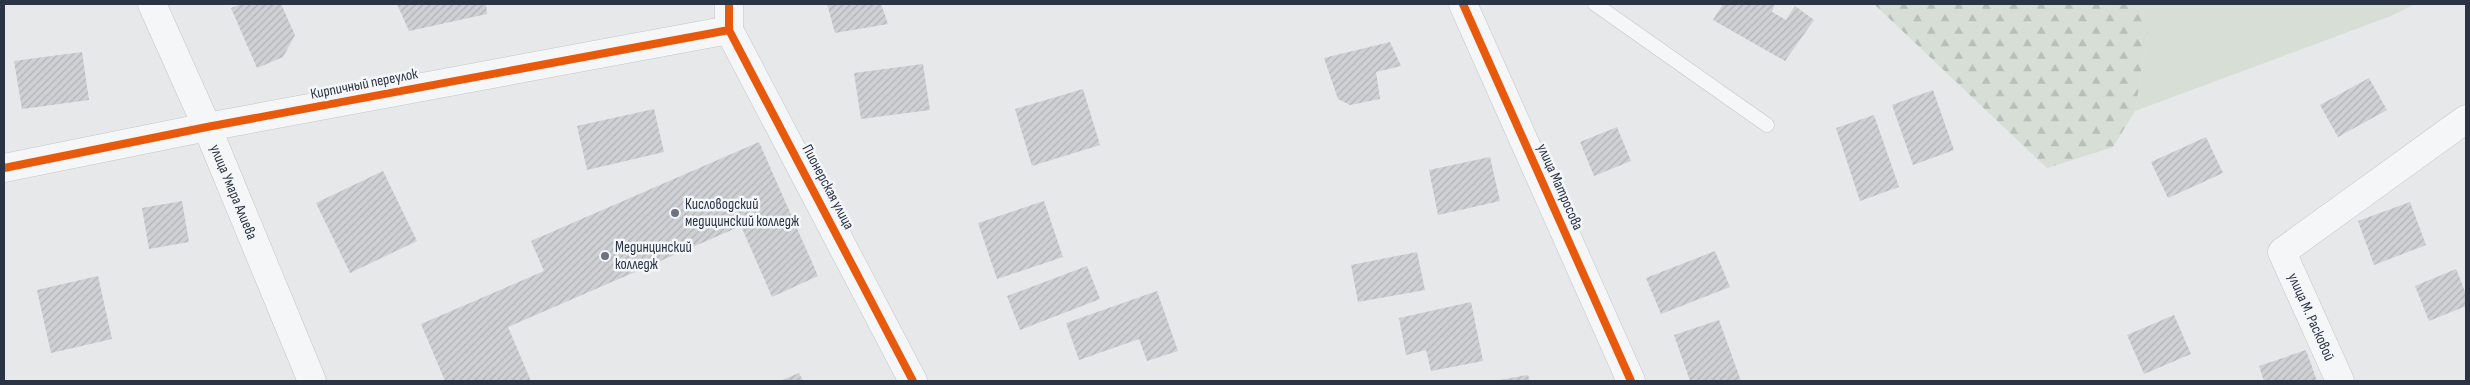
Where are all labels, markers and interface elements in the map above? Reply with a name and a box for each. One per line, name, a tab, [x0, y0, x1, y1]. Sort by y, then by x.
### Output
street label: Кирпичный переулок	[309, 64, 420, 104]
street label: Пионерская улица	[798, 141, 858, 233]
street label: улица Матросова	[1532, 141, 1588, 233]
street label: улица Умара Алиева	[206, 142, 262, 243]
place label: Кисловодский медицинский колледж	[685, 195, 799, 231]
marker: Кисловодский медицинский колледж	[669, 207, 681, 219]
place label: Мединцинский колледж	[615, 238, 692, 274]
marker: Мединцинский колледж	[599, 250, 611, 262]
street label: улица М. Расковой	[2283, 270, 2339, 364]

